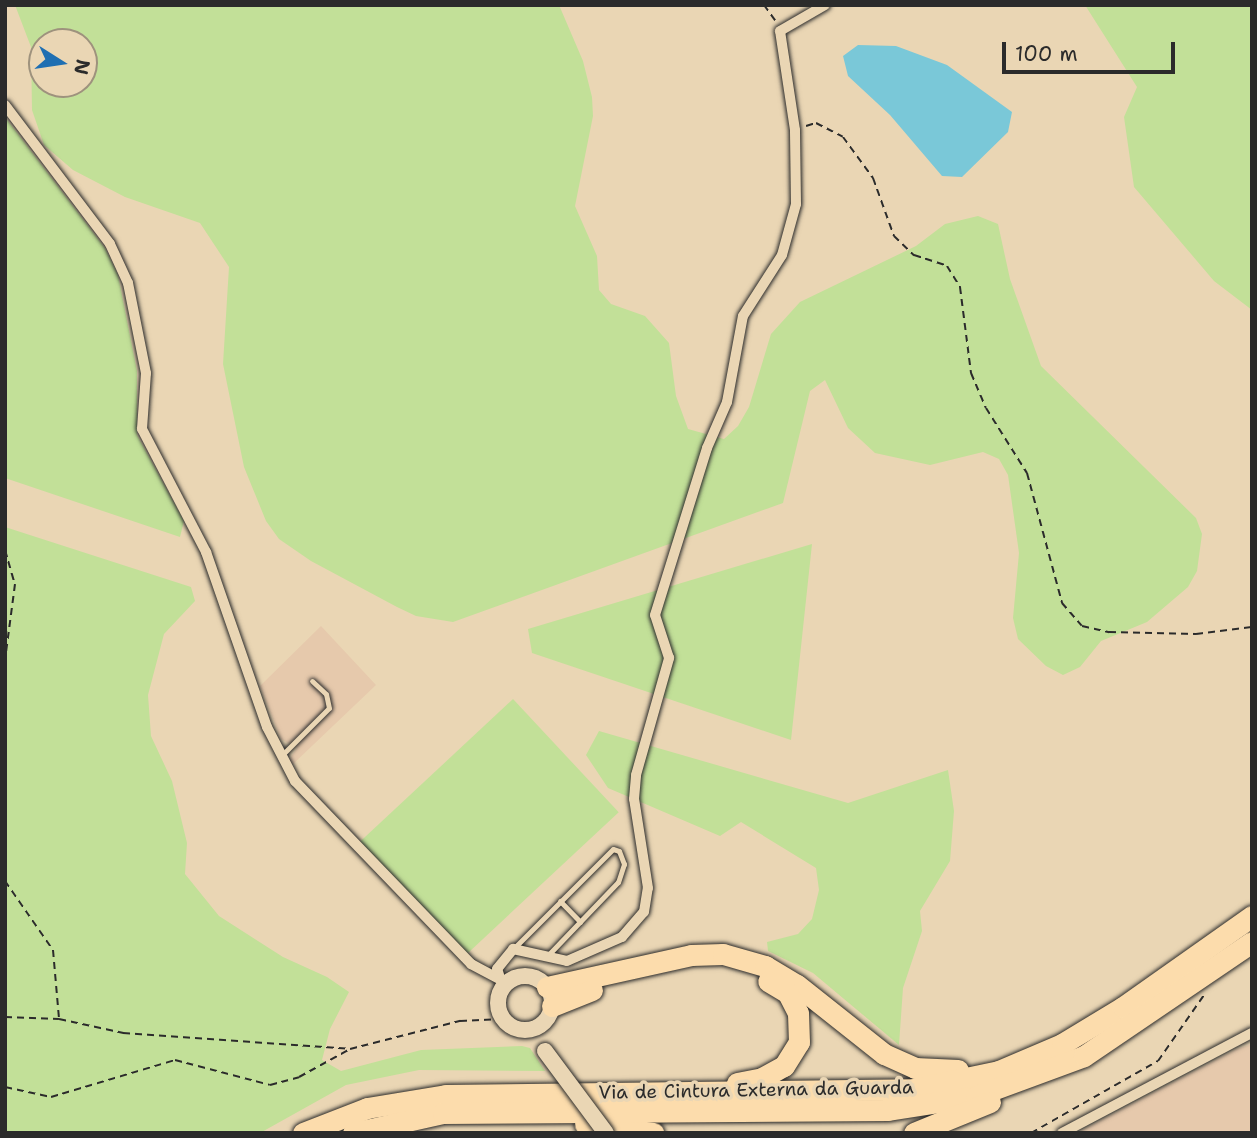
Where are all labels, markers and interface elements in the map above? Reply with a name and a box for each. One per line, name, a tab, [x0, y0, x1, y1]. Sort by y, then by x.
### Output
north arrow	[28, 28, 98, 98]
scale bar	[1005, 28, 1178, 72]
text: 100 m	[1015, 40, 1078, 68]
text: N	[68, 57, 96, 77]
street label: Via de Cintura Externa da Guarda	[598, 1076, 914, 1104]

